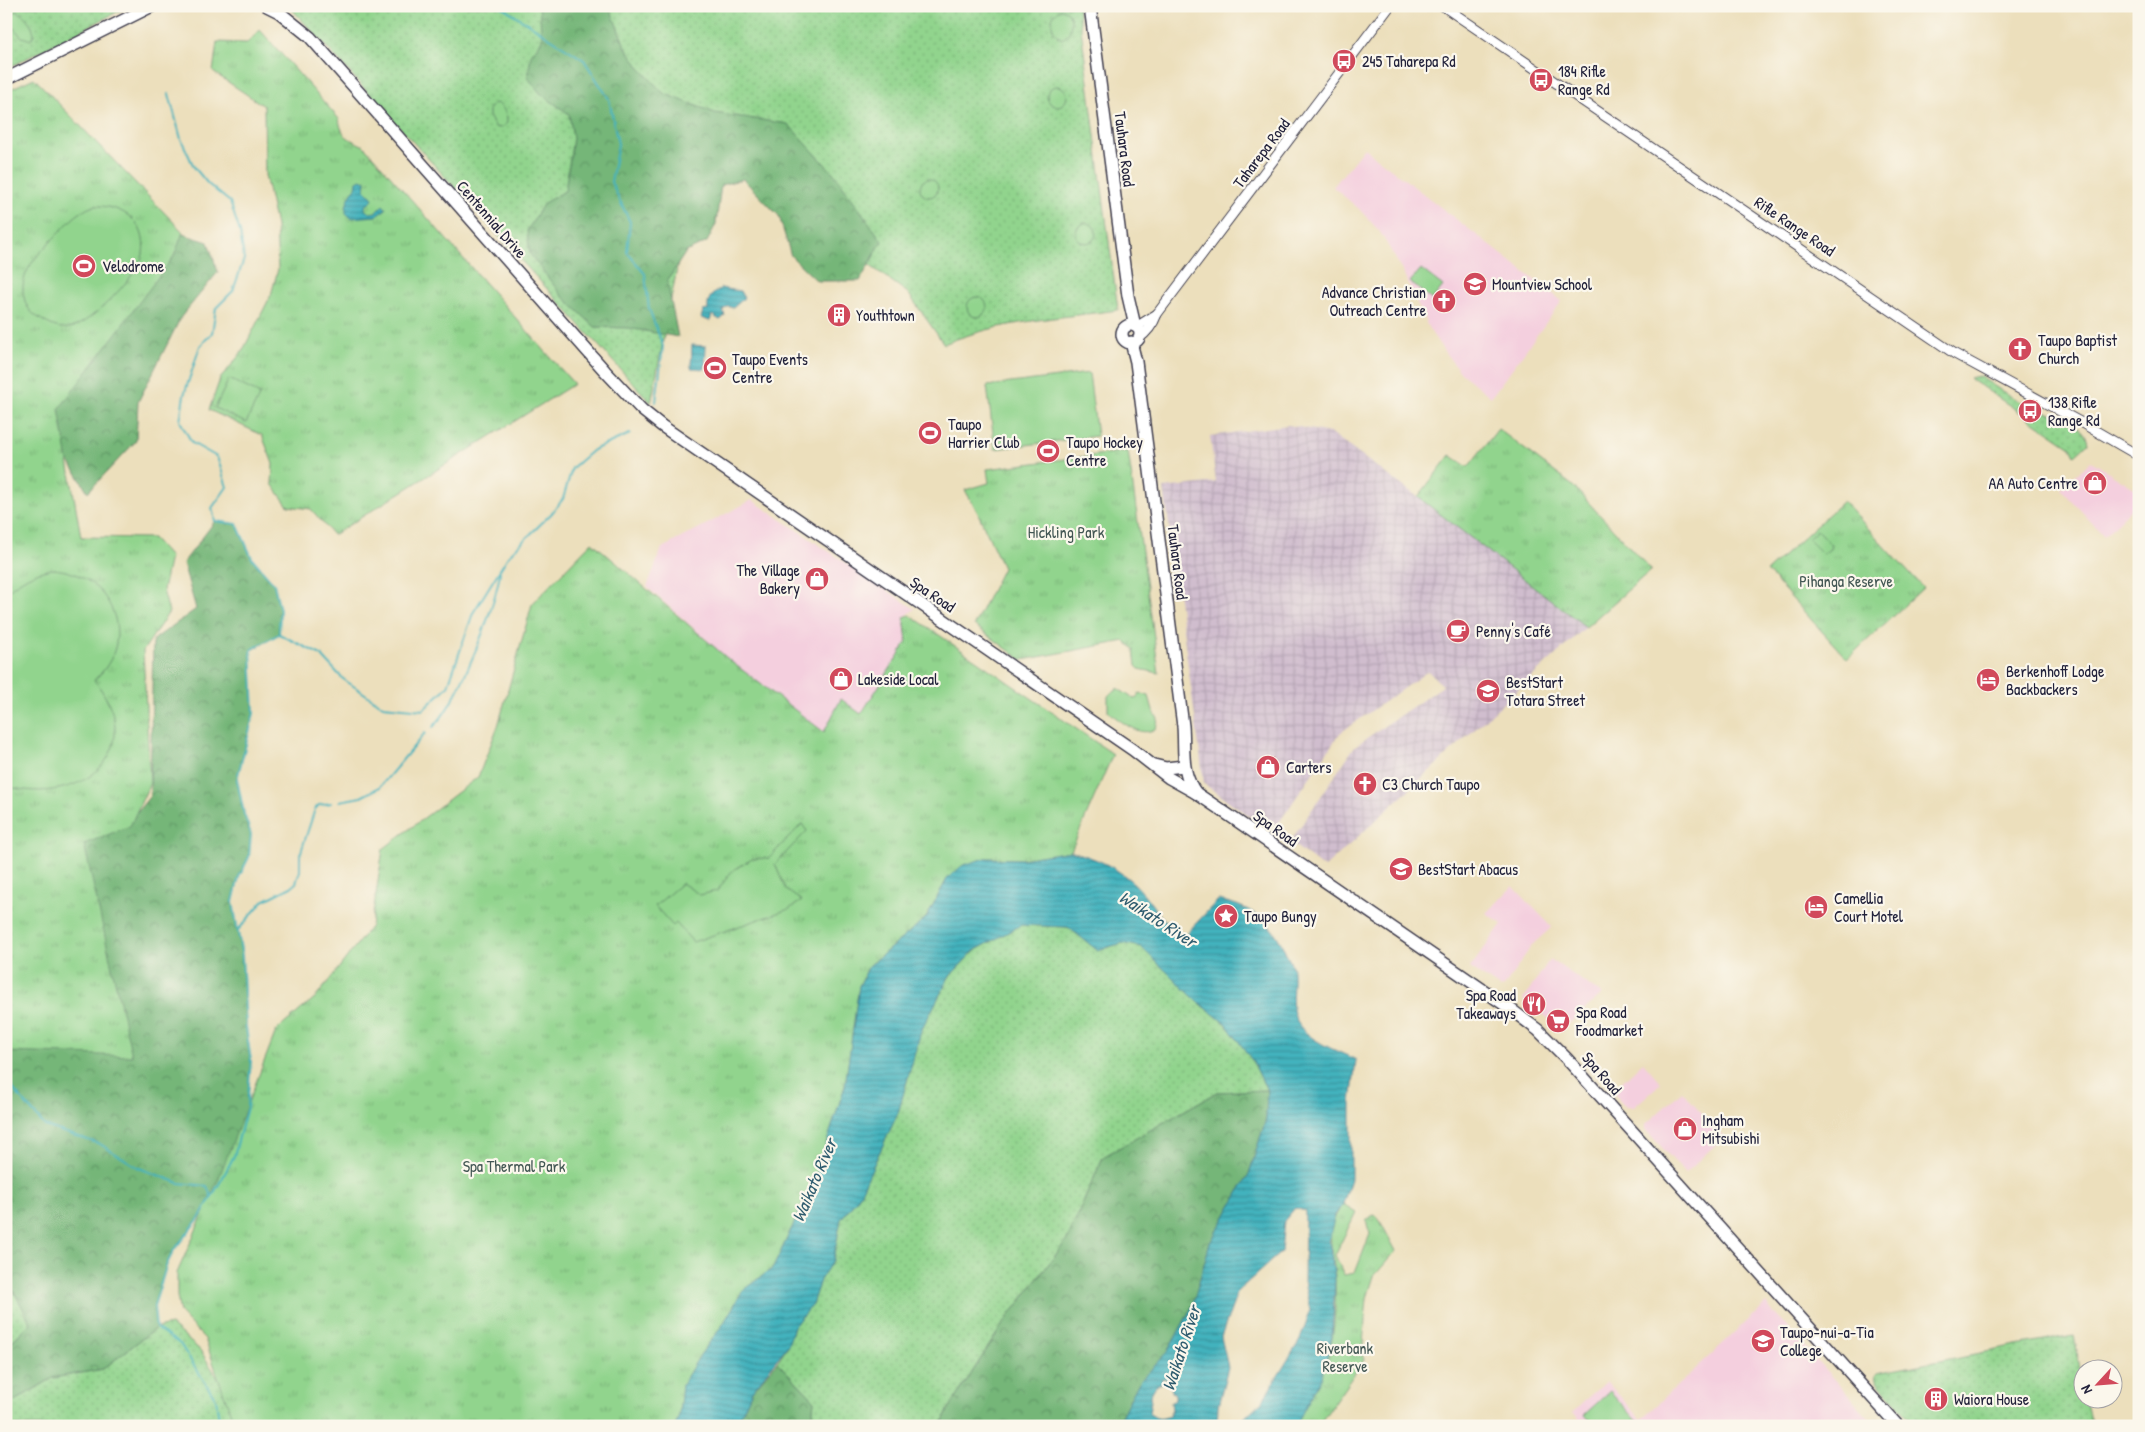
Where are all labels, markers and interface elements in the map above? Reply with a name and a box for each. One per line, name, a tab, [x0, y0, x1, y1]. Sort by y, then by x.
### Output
bus stop icon: 245 Taharepa Rd	[1331, 48, 1357, 74]
place label: 245 Taharepa Rd	[1362, 50, 1456, 72]
place label: 184 Rifle Range Rd	[1558, 60, 1609, 100]
bus stop icon: 184 Rifle Range Rd	[1528, 67, 1554, 93]
street label: Tauhara Road	[1109, 110, 1141, 188]
street label: Taharepa Road	[1227, 114, 1295, 192]
street label: Centennial Drive	[452, 175, 532, 263]
street label: Rifle Range Road	[1750, 191, 1840, 261]
sports icon: Velodrome	[71, 253, 97, 279]
place label: Velodrome	[102, 255, 165, 277]
school or university icon: Mountview School	[1462, 271, 1488, 297]
place label: Mountview School	[1492, 273, 1593, 295]
place label: Advance Christian Outreach Centre	[1322, 281, 1427, 321]
church icon: Advance Christian Outreach Centre	[1431, 288, 1457, 314]
building icon: Youthtown	[826, 302, 852, 328]
place label: Youthtown	[856, 304, 915, 326]
place label: Taupo Baptist Church	[2038, 329, 2118, 369]
church icon: Taupo Baptist Church	[2007, 336, 2033, 362]
place label: Taupo Events Centre	[732, 348, 808, 388]
sports icon: Taupo Events Centre	[702, 355, 728, 381]
place label: 138 Rifle Range Rd	[2048, 391, 2099, 431]
bus stop icon: 138 Rifle Range Rd	[2017, 398, 2043, 424]
place label: Taupo Harrier Club	[948, 413, 1020, 453]
sports icon: Taupo Harrier Club	[917, 420, 943, 446]
place label: Taupo Hockey Centre	[1066, 431, 1143, 471]
sports icon: Taupo Hockey Centre	[1035, 438, 1061, 464]
shop icon: AA Auto Centre	[2082, 470, 2108, 496]
place label: AA Auto Centre	[1988, 472, 2079, 494]
park label: Hickling Park	[1028, 521, 1105, 543]
street label: Tauhara Road	[1162, 523, 1194, 601]
place label: The Village Bakery	[737, 559, 801, 599]
shop icon: The Village Bakery	[804, 566, 830, 592]
park label: Pihanga Reserve	[1799, 570, 1893, 592]
street label: Spa Road	[906, 571, 960, 617]
cafe icon: Penny's Café	[1445, 618, 1471, 644]
place label: Penny's Café	[1476, 620, 1552, 642]
place label: Berkenhoff Lodge Backbackers	[2006, 660, 2105, 700]
shop icon: Lakeside Local	[828, 666, 854, 692]
hotel icon: Berkenhoff Lodge Backbackers	[1975, 667, 2001, 693]
place label: Lakeside Local	[858, 668, 939, 690]
place label: BestStart Totara Street	[1506, 671, 1586, 711]
school or university icon: BestStart Totara Street	[1475, 678, 1501, 704]
shop icon: Carters	[1255, 754, 1281, 780]
place label: Carters	[1286, 756, 1331, 778]
church icon: C3 Church Taupo	[1352, 771, 1378, 797]
place label: C3 Church Taupo	[1382, 773, 1480, 795]
street label: Spa Road	[1249, 805, 1303, 851]
school or university icon: BestStart Abacus	[1388, 856, 1414, 882]
place label: BestStart Abacus	[1418, 858, 1518, 880]
water label: Waikato River	[1114, 885, 1203, 955]
place label: Camellia Court Motel	[1834, 887, 1904, 927]
hotel icon: Camellia Court Motel	[1803, 894, 1829, 920]
place icon: Taupo Bungy	[1213, 903, 1239, 929]
place label: Taupo Bungy	[1244, 905, 1317, 927]
place label: Spa Road Takeaways	[1456, 984, 1516, 1024]
restaurant icon: Spa Road Takeaways	[1521, 991, 1547, 1017]
place label: Spa Road Foodmarket	[1575, 1001, 1643, 1041]
supermarket icon: Spa Road Foodmarket	[1545, 1008, 1571, 1034]
street label: Spa Road	[1577, 1047, 1627, 1099]
place label: Ingham Mitsubishi	[1702, 1109, 1760, 1149]
shop icon: Ingham Mitsubishi	[1672, 1116, 1698, 1142]
water label: Waikato River	[785, 1133, 843, 1225]
park label: Spa Thermal Park	[463, 1155, 566, 1177]
water label: Waikato River	[1156, 1300, 1207, 1394]
place label: Taupo-nui-a-Tia College	[1780, 1321, 1874, 1361]
school or university icon: Taupo-nui-a-Tia College	[1750, 1328, 1776, 1354]
park label: Riverbank Reserve	[1317, 1337, 1374, 1377]
north arrow	[2072, 1360, 2122, 1410]
text: N	[2075, 1382, 2096, 1397]
building icon: Waiora House	[1923, 1386, 1949, 1412]
place label: Waiora House	[1954, 1388, 2030, 1410]

